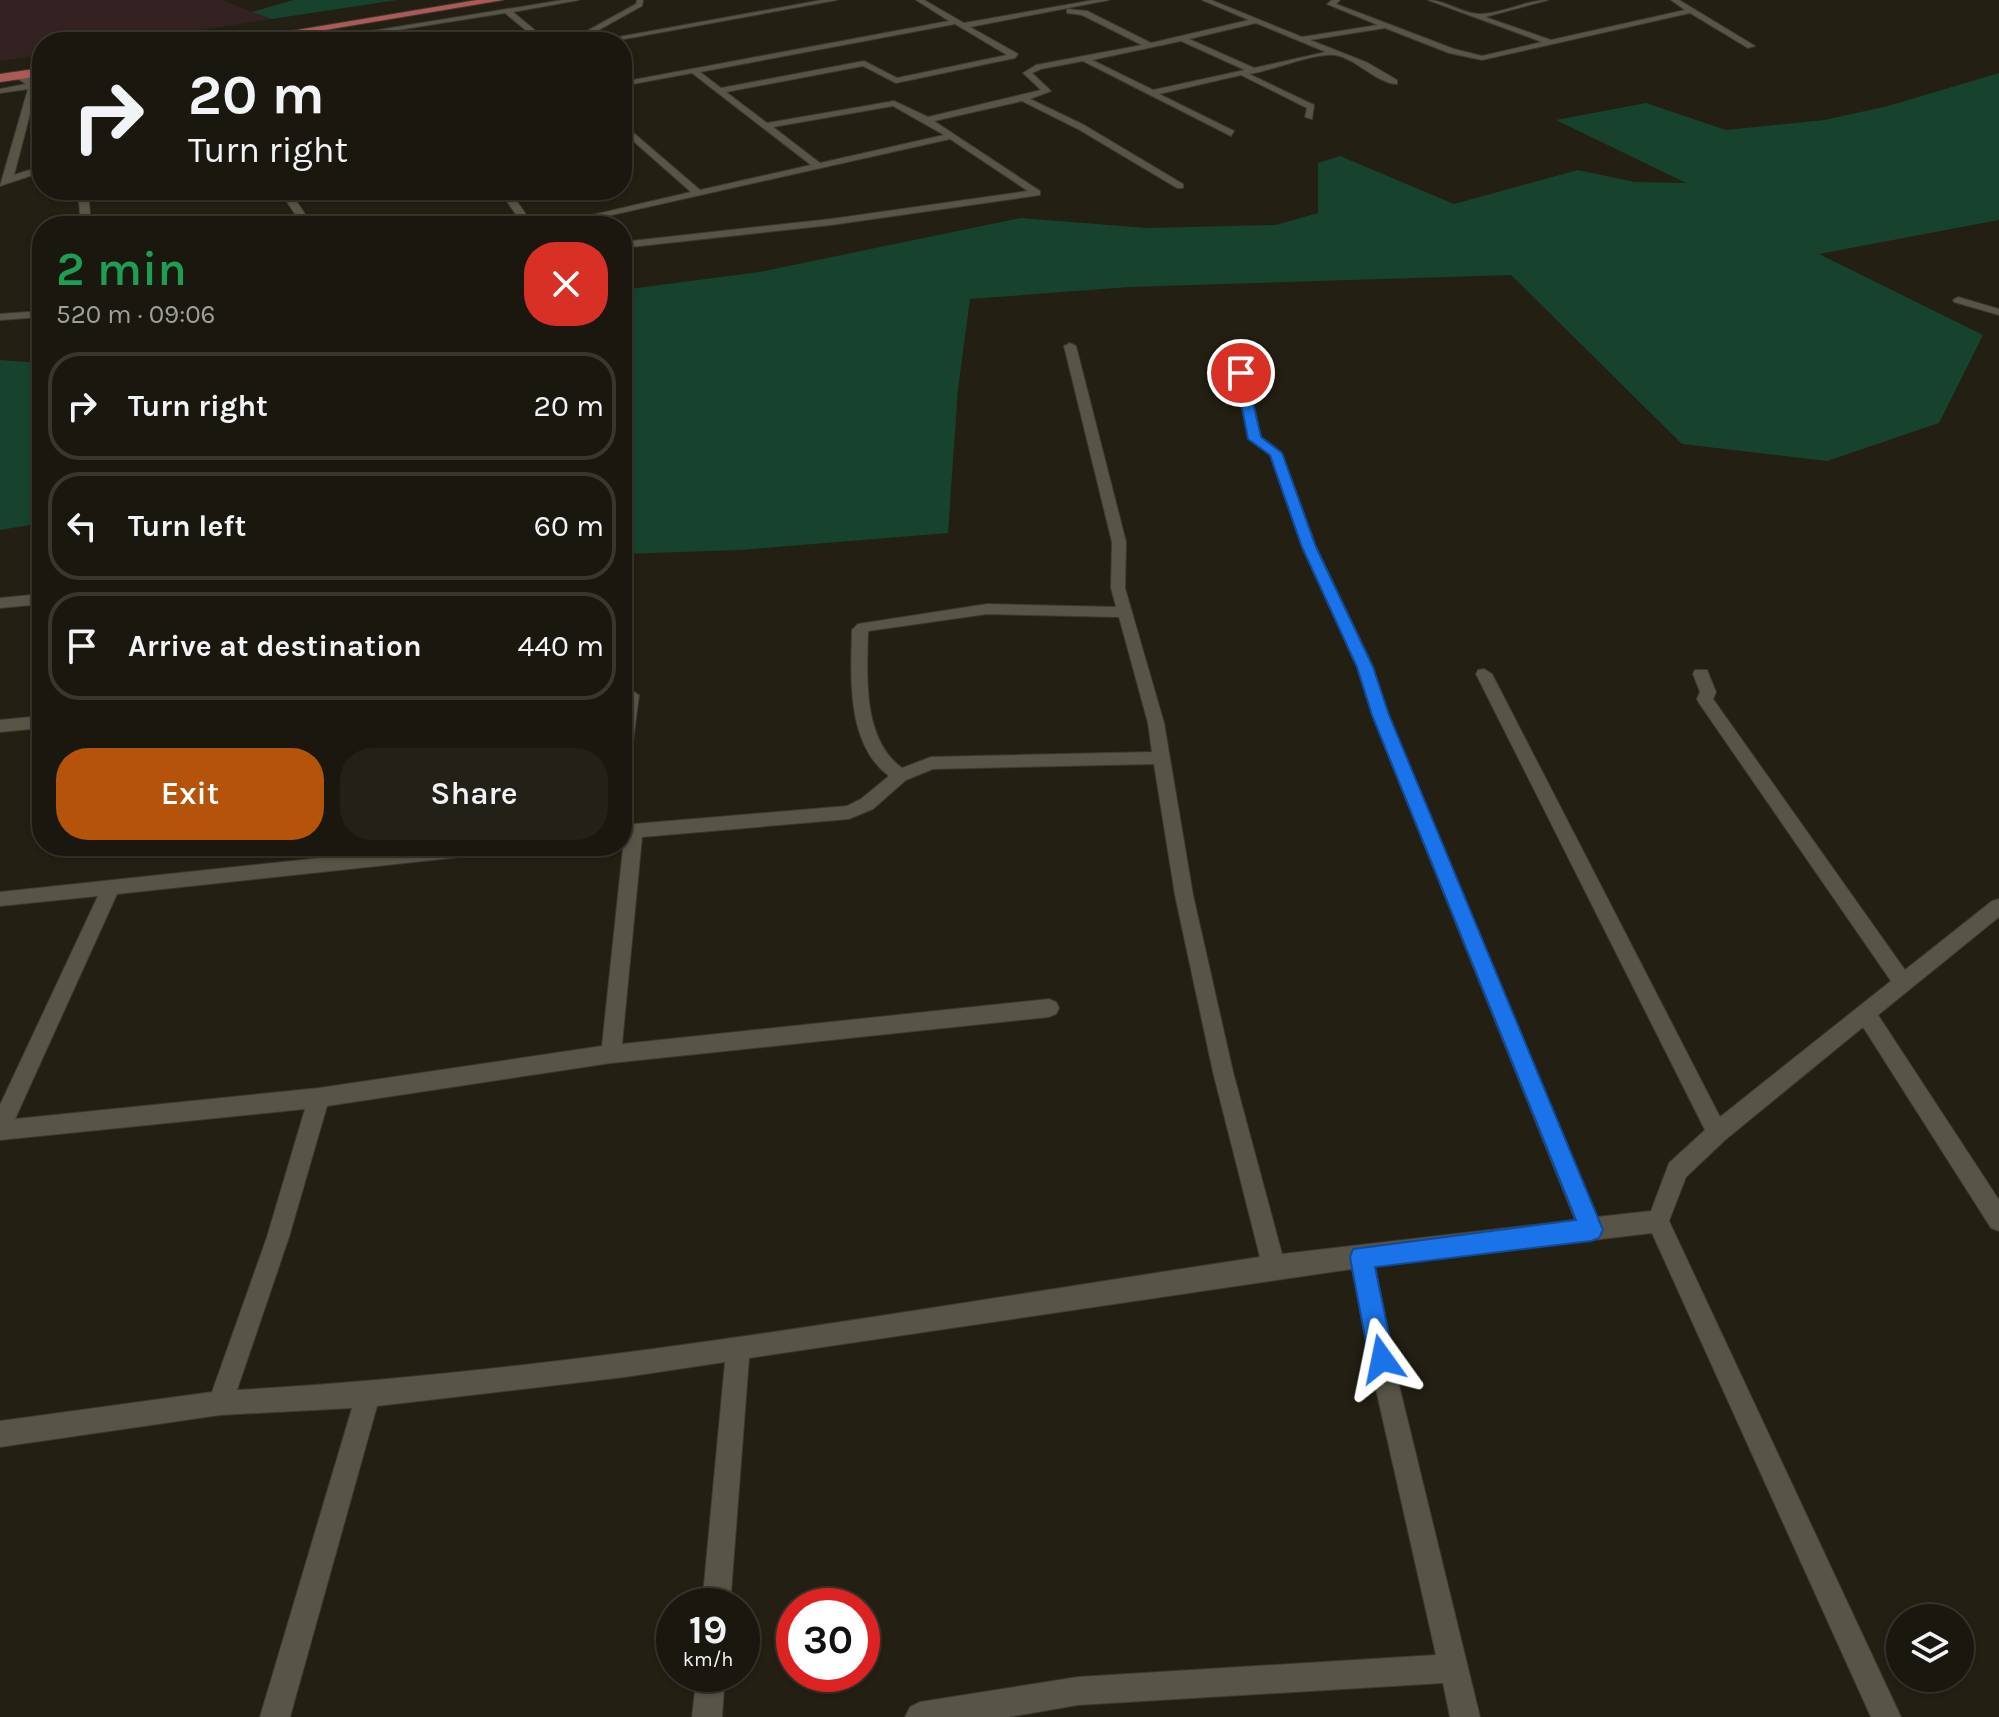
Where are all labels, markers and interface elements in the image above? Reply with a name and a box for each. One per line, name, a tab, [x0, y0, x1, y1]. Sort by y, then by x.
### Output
text: 20 m	[188, 62, 325, 127]
icon: right	[56, 64, 160, 168]
text: Turn right	[188, 129, 348, 171]
text: 2 min	[56, 241, 187, 297]
button: close	[524, 242, 608, 326]
text: 520 m · 09:06	[56, 299, 215, 330]
pin	[1207, 339, 1275, 407]
icon: arrive	[1219, 351, 1263, 395]
icon: right	[60, 384, 104, 428]
text: Turn right	[128, 388, 268, 424]
text: 20 m	[534, 388, 604, 424]
icon: left	[60, 504, 104, 548]
text: Turn left	[128, 508, 246, 544]
text: 60 m	[534, 508, 604, 544]
icon: arrive	[60, 624, 104, 668]
text: Arrive at destination	[128, 628, 422, 664]
text: 440 m	[517, 628, 604, 664]
button: Exit	[56, 748, 324, 840]
button: Share	[340, 748, 608, 840]
position arrow	[1340, 1317, 1424, 1401]
speed limit sign: 30	[776, 1588, 880, 1692]
map controls	[1886, 1604, 1974, 1692]
button: layers	[1886, 1604, 1974, 1692]
text: 19	[689, 1606, 727, 1653]
text: km/h	[683, 1648, 733, 1671]

